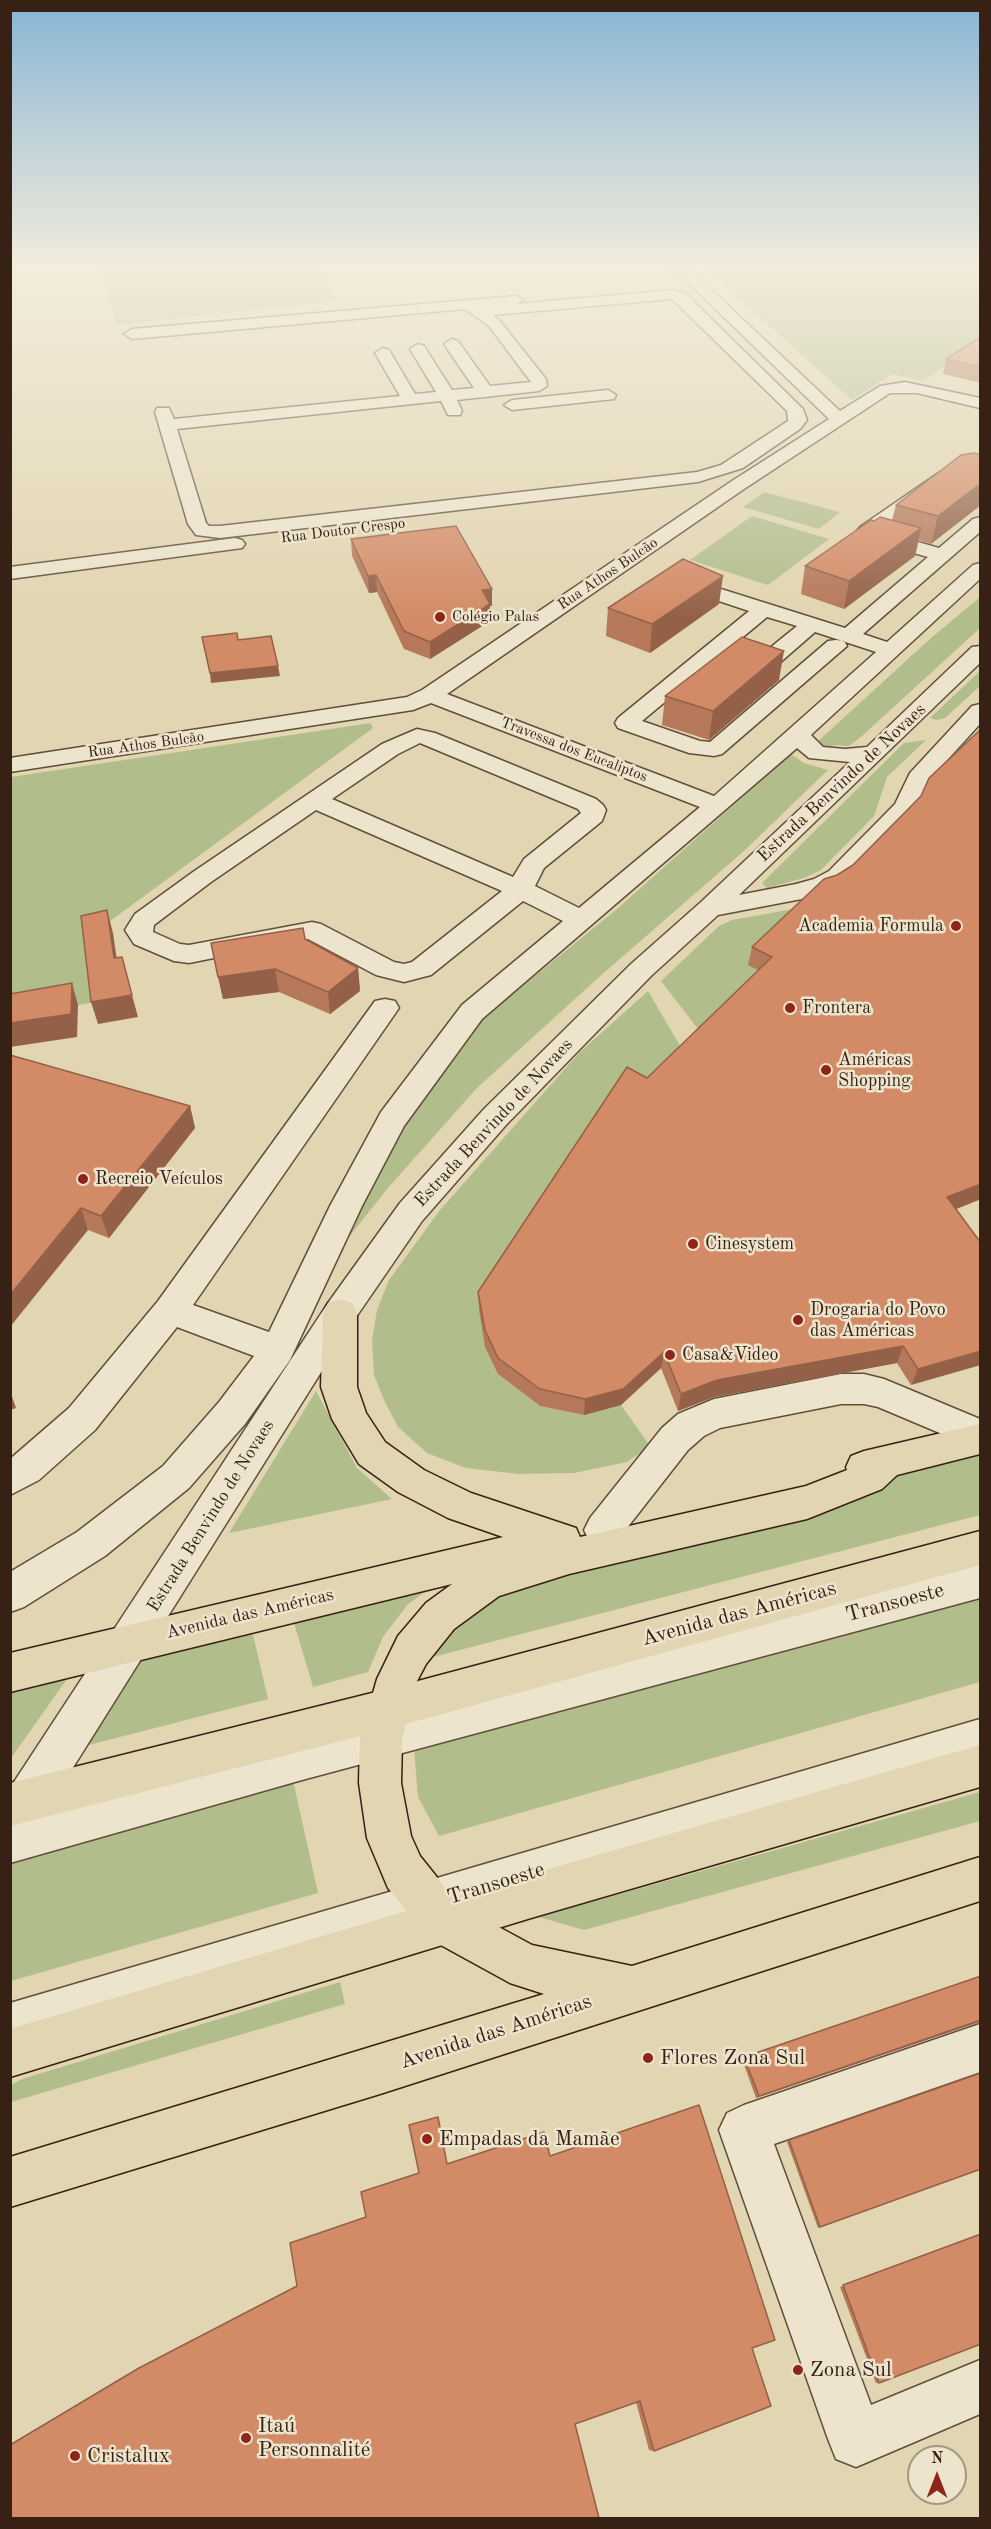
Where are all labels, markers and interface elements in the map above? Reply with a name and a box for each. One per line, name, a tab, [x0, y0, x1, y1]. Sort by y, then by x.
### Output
street label: Rua Doutor Crespo	[280, 514, 406, 548]
street label: Rua Athos Bulcão	[554, 534, 662, 614]
place label: Colégio Palas	[452, 608, 539, 626]
marker: Colégio Palas	[433, 610, 447, 624]
street label: Estrada Benvindo de Novaes	[753, 699, 931, 867]
street label: Travessa dos Eucaliptos	[498, 714, 650, 786]
street label: Rua Athos Bulcão	[87, 728, 205, 762]
place label: Academia Formula	[798, 915, 944, 937]
marker: Academia Formula	[949, 919, 963, 933]
place label: Frontera	[802, 997, 871, 1019]
marker: Frontera	[783, 1001, 797, 1015]
street label: Estrada Benvindo de Novaes	[410, 1034, 578, 1212]
place label: Américas Shopping	[838, 1049, 911, 1092]
marker: Américas Shopping	[819, 1063, 833, 1077]
place label: Recreio Veículos	[95, 1168, 223, 1190]
marker: Recreio Veículos	[76, 1172, 90, 1186]
place label: Cinesystem	[705, 1233, 794, 1255]
marker: Cinesystem	[686, 1237, 700, 1251]
place label: Drogaria do Povo das Américas	[810, 1299, 946, 1342]
marker: Drogaria do Povo das Américas	[791, 1313, 805, 1327]
place label: Casa&Video	[682, 1344, 778, 1366]
marker: Casa&Video	[663, 1348, 677, 1362]
street label: Estrada Benvindo de Novaes	[143, 1416, 279, 1616]
street label: Avenida das Américas	[639, 1576, 839, 1652]
street label: Transoeste	[843, 1578, 947, 1628]
street label: Avenida das Américas	[164, 1584, 336, 1644]
street label: Transoeste	[444, 1857, 548, 1911]
street label: Avenida das Américas	[397, 1989, 595, 2075]
place label: Flores Zona Sul	[660, 2045, 805, 2071]
marker: Flores Zona Sul	[641, 2051, 655, 2065]
place label: Empadas da Mamãe	[439, 2126, 620, 2152]
marker: Empadas da Mamãe	[420, 2132, 434, 2146]
place label: Zona Sul	[810, 2357, 892, 2383]
marker: Zona Sul	[791, 2363, 805, 2377]
place label: Itaú Personnalité	[258, 2413, 370, 2463]
marker: Itaú Personnalité	[239, 2431, 253, 2445]
place label: Cristalux	[87, 2443, 170, 2469]
north arrow	[907, 2445, 967, 2505]
marker: Cristalux	[68, 2449, 82, 2463]
text: N	[931, 2451, 943, 2467]

